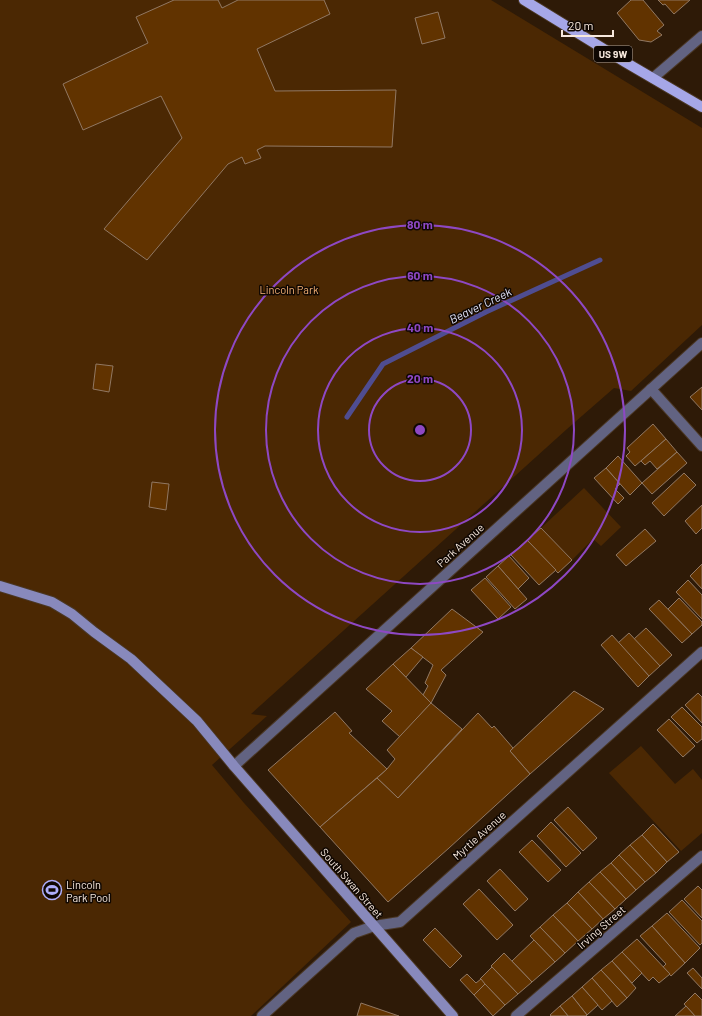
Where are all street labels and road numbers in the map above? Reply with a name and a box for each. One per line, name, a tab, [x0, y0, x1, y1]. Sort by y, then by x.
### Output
road number: US 9W	[594, 46, 632, 62]
street label: Park Avenue	[434, 520, 486, 569]
street label: Myrtle Avenue	[450, 808, 508, 862]
street label: South Swan Street	[318, 845, 386, 921]
street label: Irving Street	[574, 903, 628, 951]

